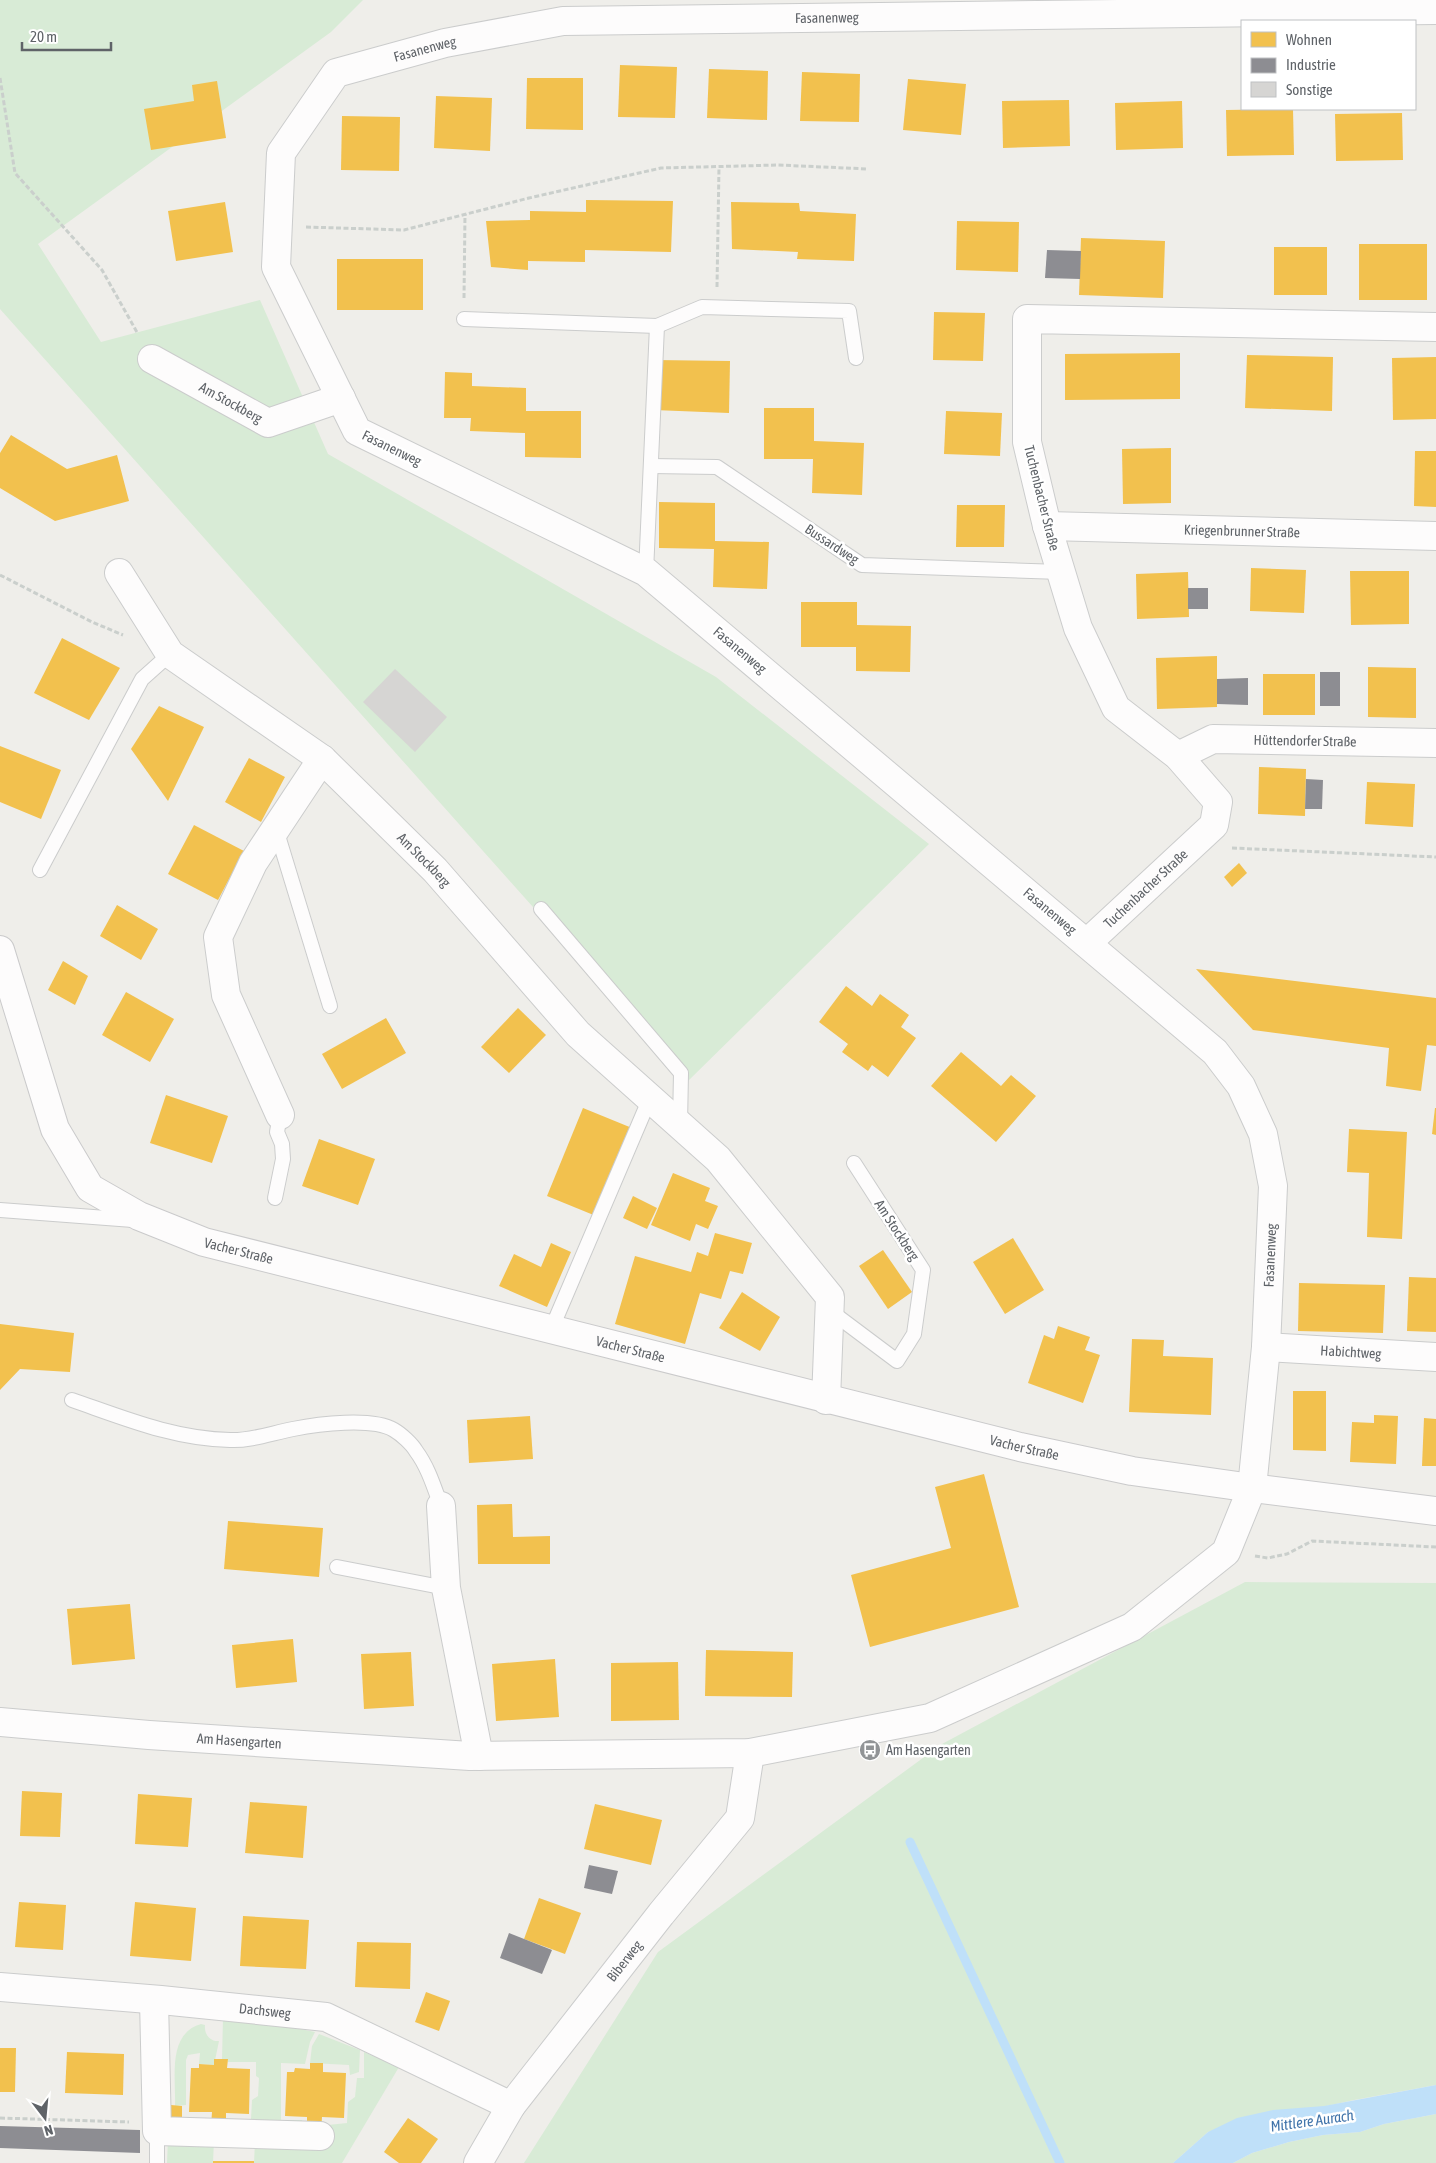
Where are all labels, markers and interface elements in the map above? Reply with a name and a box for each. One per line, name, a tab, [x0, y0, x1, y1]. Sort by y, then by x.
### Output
street label: Fasanenweg	[795, 9, 859, 26]
scale bar	[22, 20, 111, 52]
legend	[1241, 20, 1416, 110]
text: 20 m	[30, 28, 57, 45]
text: Wohnen	[1286, 31, 1332, 48]
street label: Fasanenweg	[392, 33, 457, 65]
text: Industrie	[1286, 56, 1336, 73]
text: Sonstige	[1286, 81, 1333, 98]
street label: Am Stockberg	[197, 379, 265, 426]
street label: Fasanenweg	[360, 427, 424, 469]
street label: Tuchenbacher Straße	[1021, 444, 1063, 552]
street label: Bussardweg	[802, 521, 862, 567]
street label: Kriegenbrunner Straße	[1184, 522, 1300, 541]
street label: Fasanenweg	[710, 623, 770, 677]
street label: Hüttendorfer Straße	[1254, 732, 1357, 750]
street label: Am Stockberg	[394, 830, 454, 890]
street label: Tuchenbacher Straße	[1101, 846, 1191, 931]
street label: Fasanenweg	[1020, 884, 1080, 938]
street label: Am Stockberg	[871, 1197, 923, 1263]
street label: Fasanenweg	[1261, 1223, 1279, 1288]
street label: Vacher Straße	[202, 1234, 275, 1267]
street label: Vacher Straße	[594, 1333, 667, 1365]
street label: Habichtweg	[1320, 1342, 1382, 1362]
street label: Vacher Straße	[988, 1432, 1060, 1463]
street label: Am Hasengarten	[196, 1730, 282, 1752]
bus stop icon: Am Hasengarten	[858, 1738, 882, 1762]
place label: Am Hasengarten	[886, 1742, 971, 1758]
street label: Biberweg	[603, 1937, 645, 1985]
street label: Dachsweg	[238, 2000, 292, 2021]
north arrow	[20, 2093, 70, 2143]
water label: Mittlere Aurach	[1269, 2106, 1355, 2135]
text: N	[42, 2122, 55, 2139]

